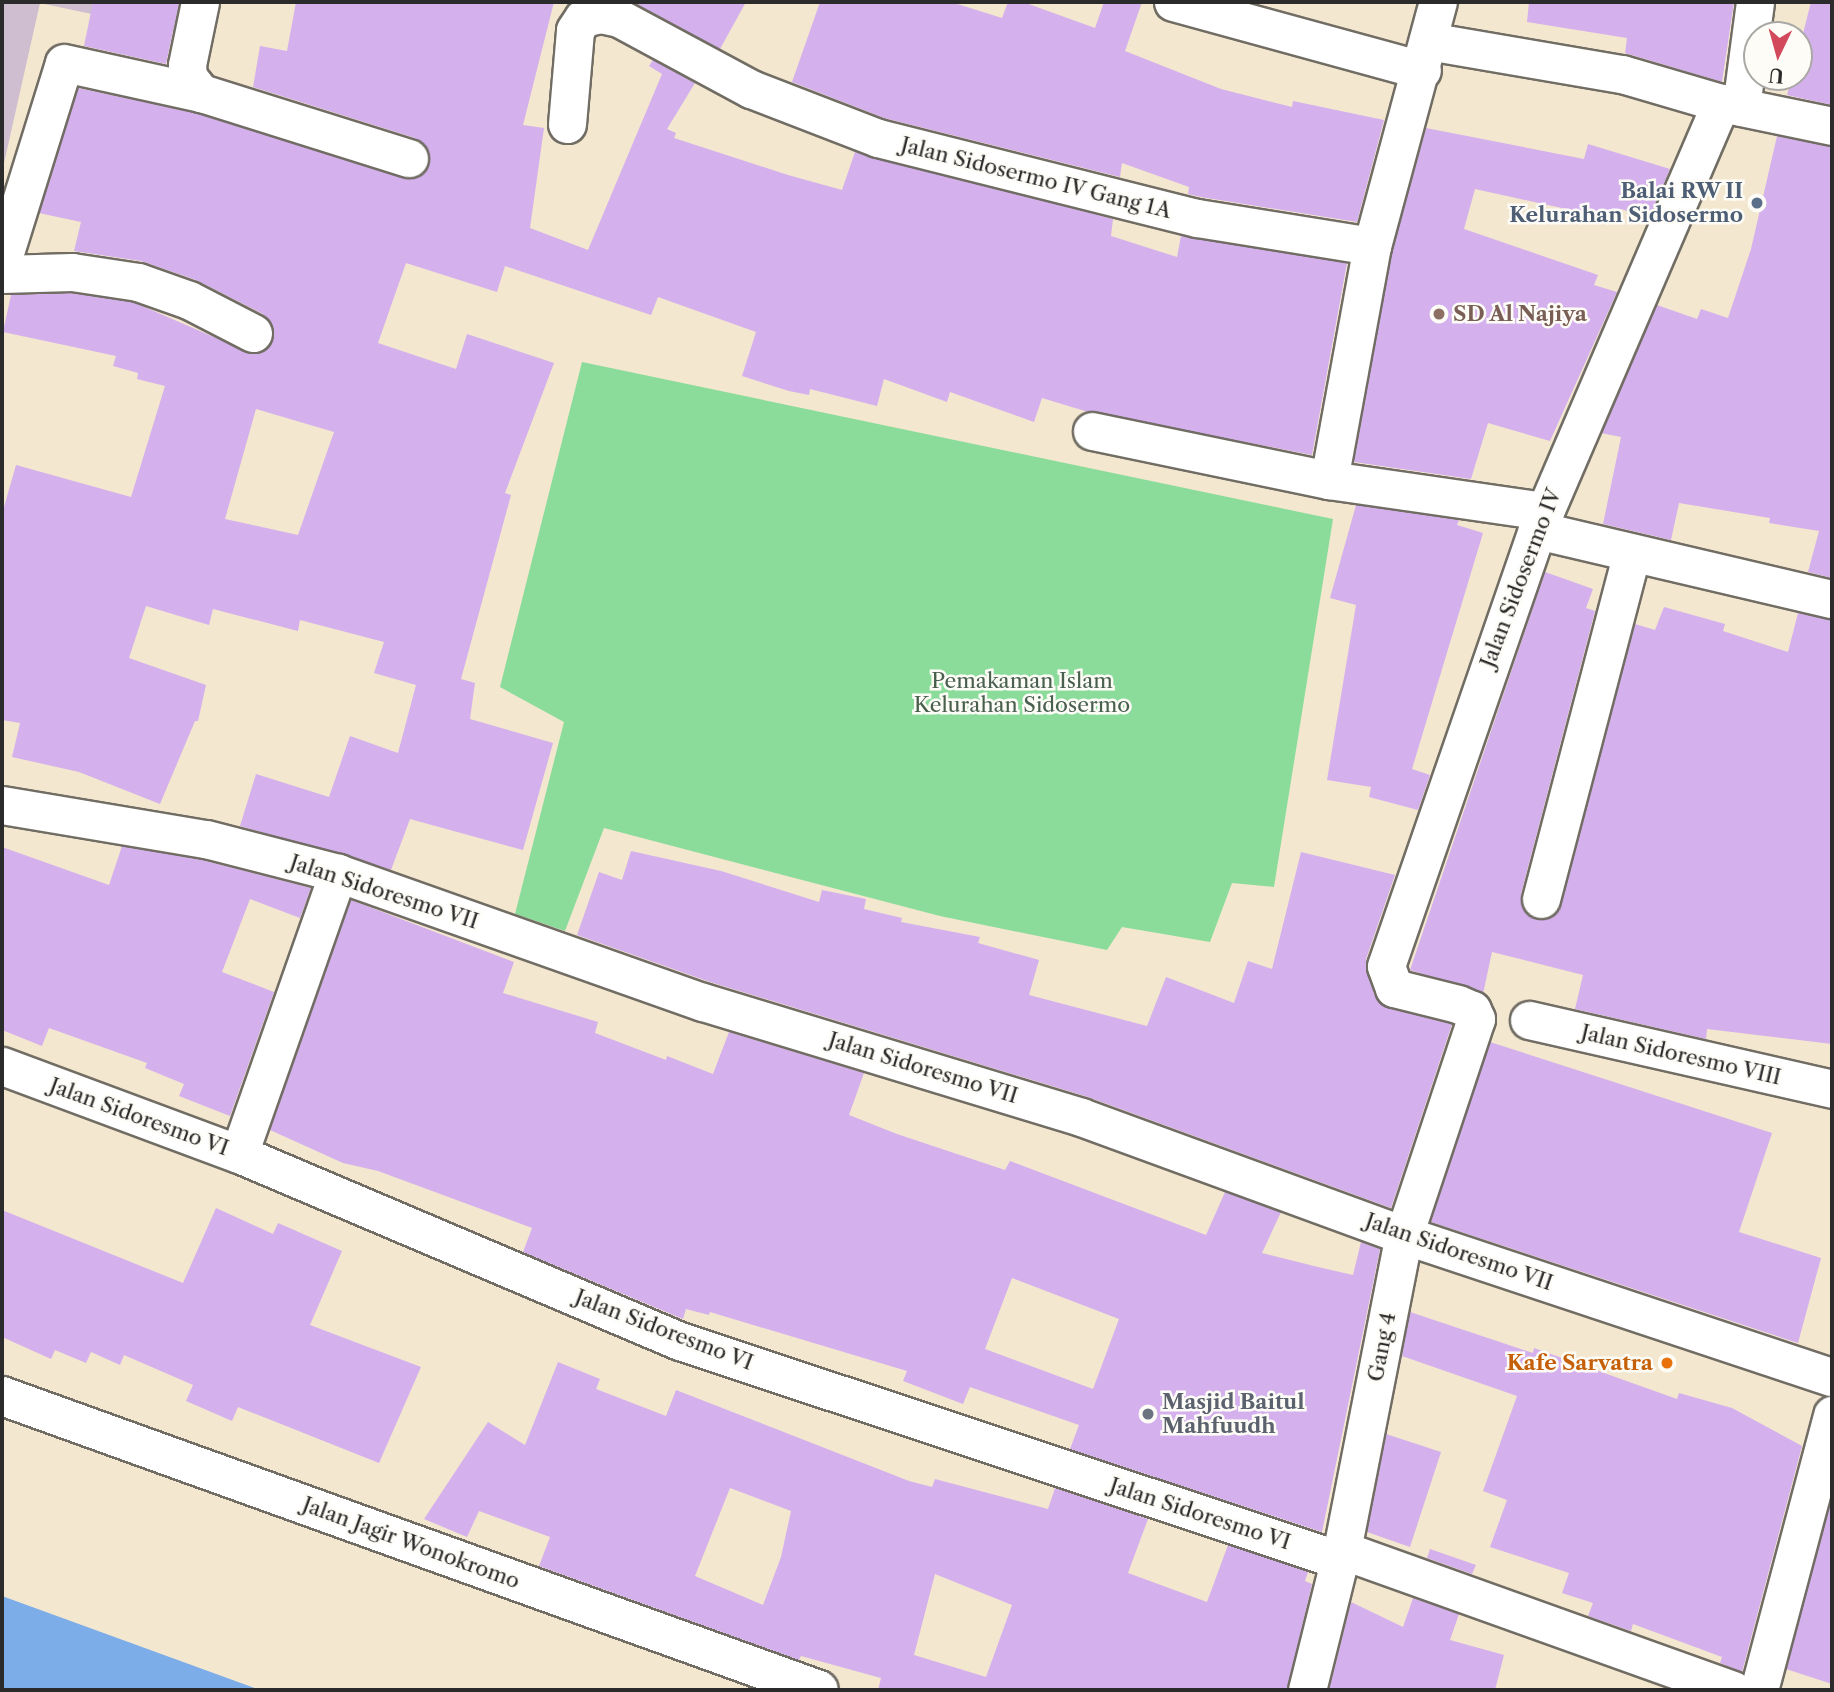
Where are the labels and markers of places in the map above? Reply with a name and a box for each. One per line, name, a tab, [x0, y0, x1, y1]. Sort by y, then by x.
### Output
place label: Balai RW II Kelurahan Sidosermo	[1509, 178, 1743, 228]
marker: Balai RW II Kelurahan Sidosermo	[1749, 195, 1765, 211]
place label: SD Al Najiya	[1453, 301, 1588, 327]
marker: SD Al Najiya	[1431, 306, 1447, 322]
place label: Kafe Sarvatra	[1507, 1350, 1653, 1376]
marker: Kafe Sarvatra	[1659, 1355, 1675, 1371]
place label: Masjid Baitul Mahfuudh	[1162, 1389, 1305, 1439]
marker: Masjid Baitul Mahfuudh	[1140, 1406, 1156, 1422]

